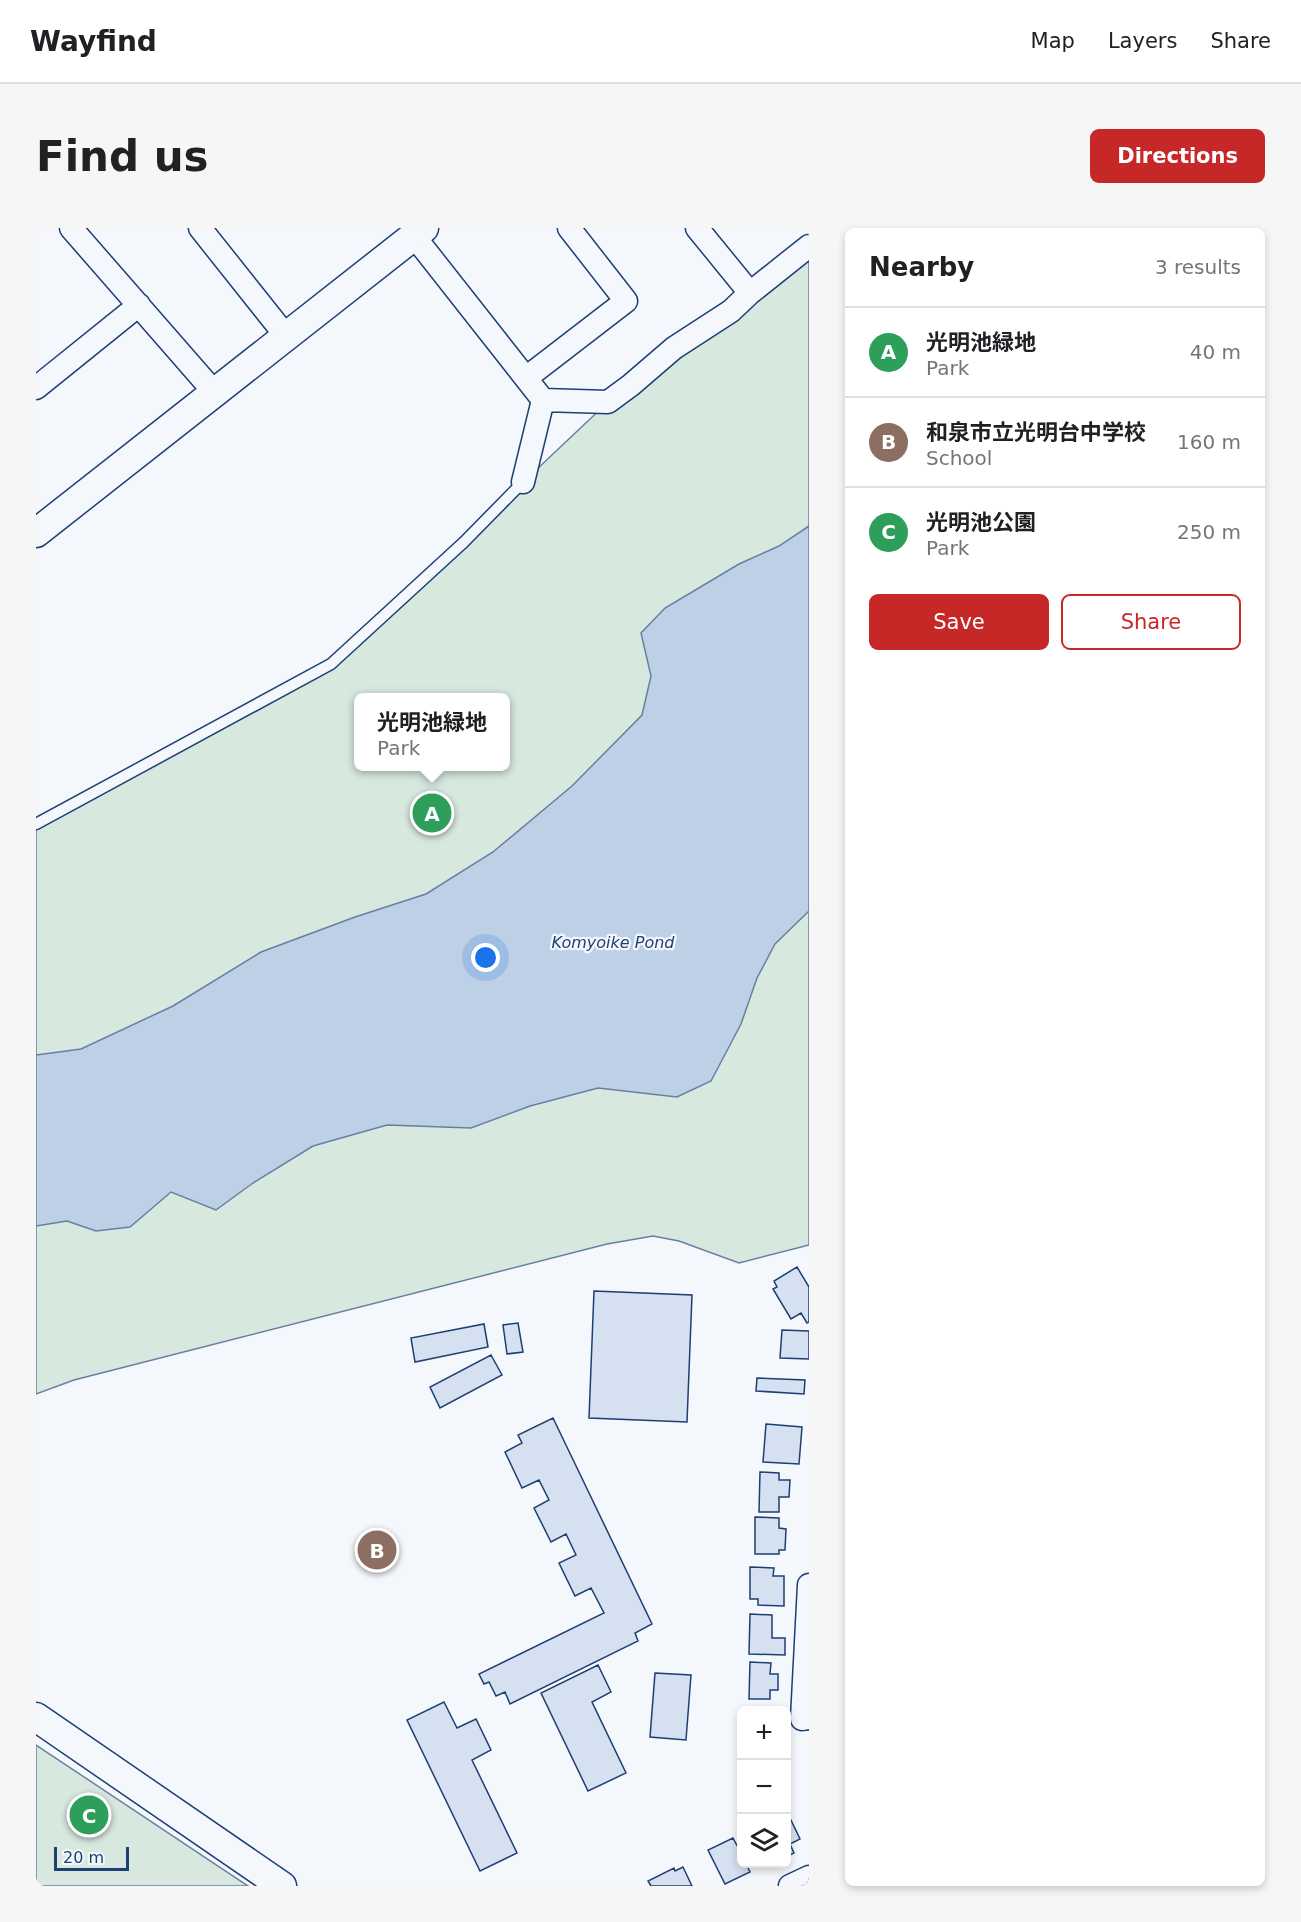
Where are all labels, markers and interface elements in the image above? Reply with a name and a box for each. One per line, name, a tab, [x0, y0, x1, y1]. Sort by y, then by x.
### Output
text: Wayfind	[30, 25, 157, 58]
text: Map	[1031, 29, 1075, 53]
text: Layers	[1108, 29, 1177, 53]
text: Share	[1210, 29, 1271, 53]
button: Directions	[1090, 129, 1265, 183]
text: Find us	[36, 132, 209, 181]
text: Nearby	[869, 252, 974, 282]
text: 3 results	[1155, 255, 1241, 279]
text: 光明池緑地	[926, 330, 1036, 355]
text: A	[881, 340, 896, 364]
text: 40 m	[1190, 340, 1241, 364]
text: Park	[926, 356, 969, 380]
text: 和泉市立光明台中学校	[926, 420, 1146, 445]
text: B	[881, 430, 896, 454]
text: 160 m	[1177, 430, 1241, 454]
text: School	[926, 446, 992, 470]
text: 光明池公園	[926, 510, 1036, 535]
text: C	[881, 520, 896, 544]
text: 250 m	[1177, 520, 1241, 544]
text: Park	[926, 536, 969, 560]
button: Save	[869, 594, 1049, 650]
button: Share	[1061, 594, 1241, 650]
popup	[354, 693, 510, 771]
text: 光明池緑地	[377, 710, 487, 735]
text: Park	[377, 736, 420, 760]
pin: A	[412, 790, 452, 836]
water label: Komyoike Pond	[552, 933, 675, 952]
your location	[471, 943, 500, 972]
pin: B	[358, 1528, 396, 1572]
map controls	[737, 1706, 791, 1868]
button: +	[737, 1706, 791, 1760]
button: −	[737, 1760, 791, 1814]
pin: C	[70, 1792, 108, 1838]
button: layers	[737, 1814, 791, 1868]
scale bar	[54, 1844, 129, 1872]
text: 20 m	[63, 1848, 104, 1867]

